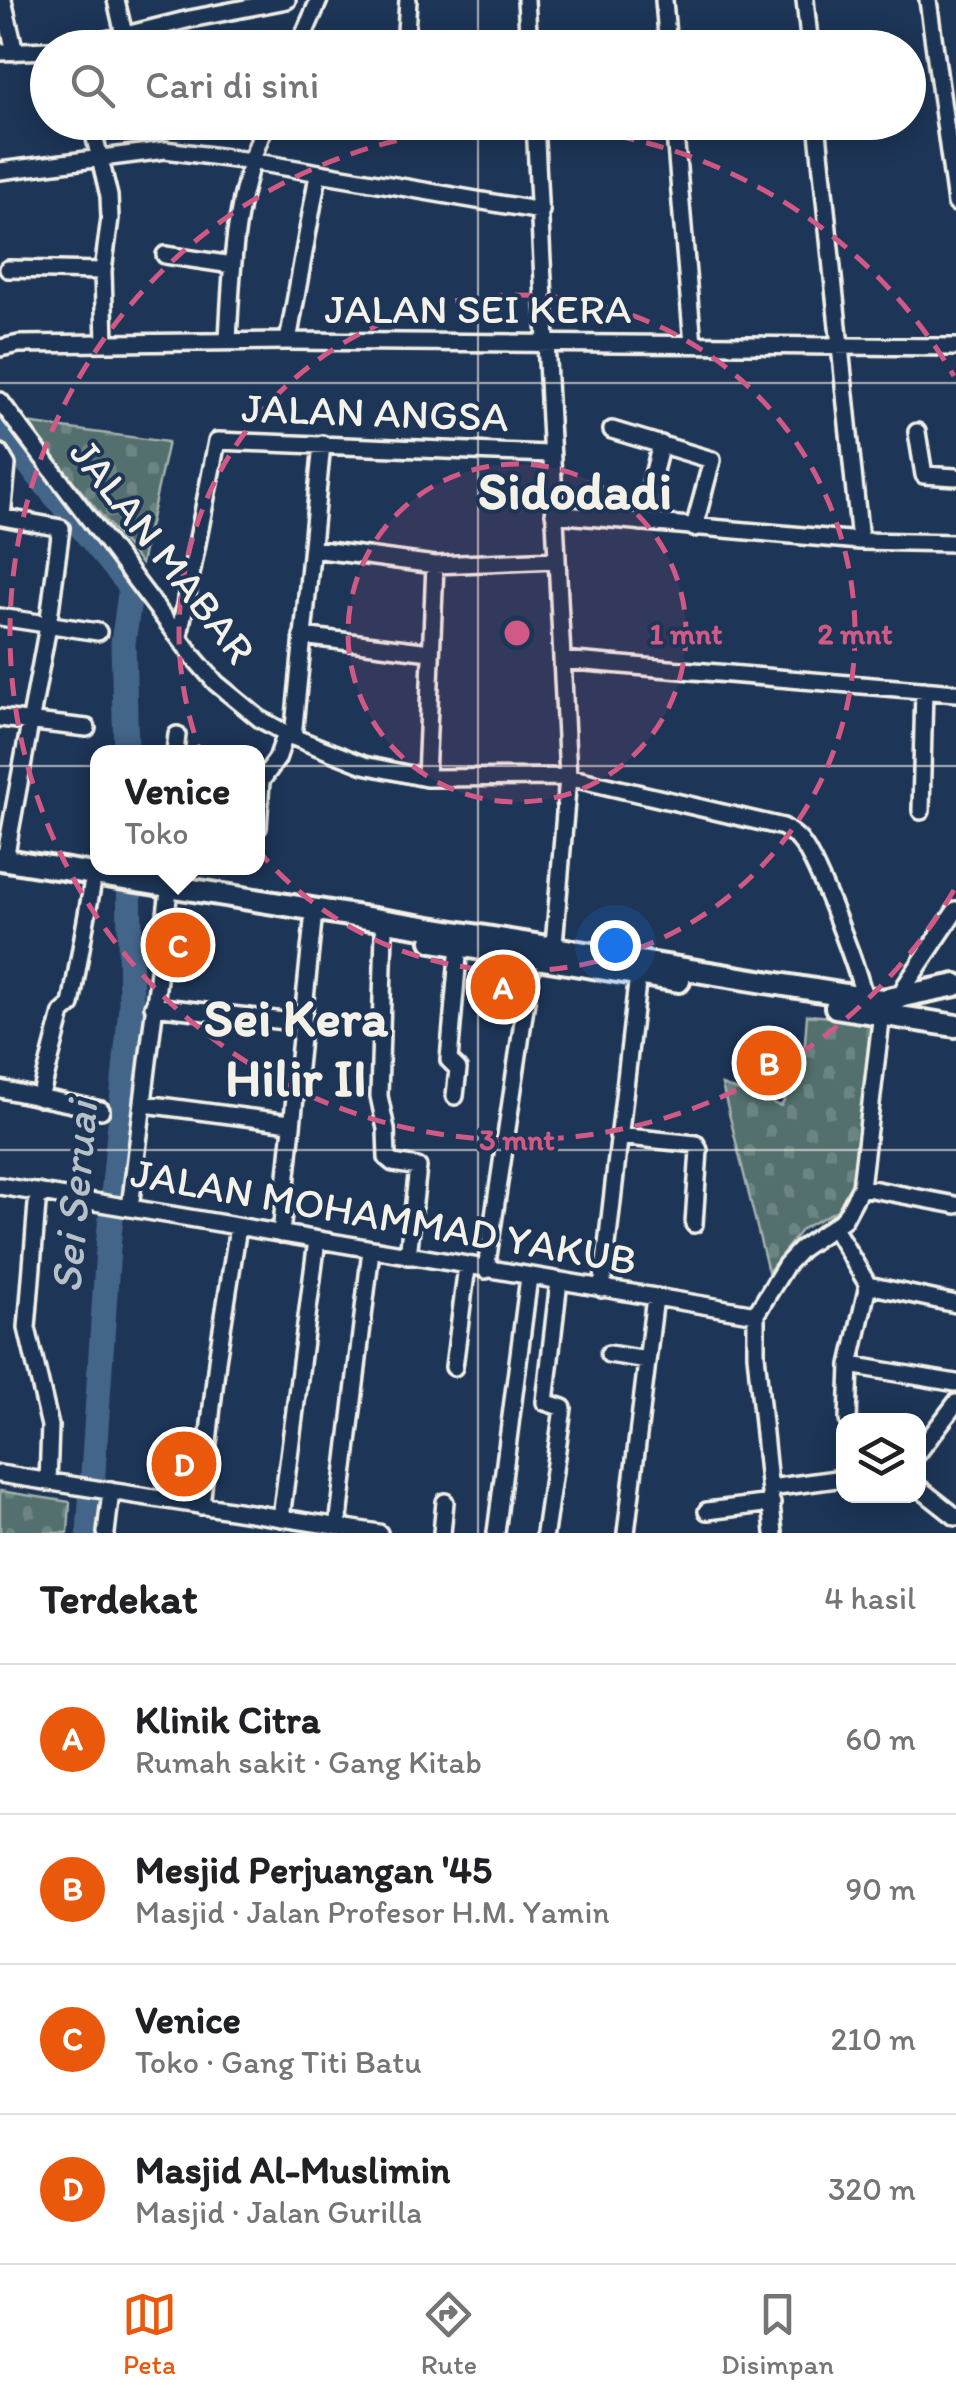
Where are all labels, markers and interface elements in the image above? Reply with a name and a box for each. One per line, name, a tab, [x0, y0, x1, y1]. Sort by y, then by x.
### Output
search box	[30, 30, 926, 140]
icon: search	[65, 58, 120, 113]
text: Cari di sini	[145, 62, 319, 108]
street label: JALAN SEI KERA	[324, 283, 632, 334]
street label: JALAN ANGSA	[241, 382, 510, 442]
street label: JALAN MABAR	[59, 428, 267, 674]
district label: Sidodadi	[478, 460, 672, 522]
centre of rings	[499, 615, 535, 651]
text: 1 mnt	[649, 615, 723, 652]
text: 2 mnt	[817, 615, 893, 652]
popup	[90, 745, 265, 875]
text: Venice	[125, 768, 230, 814]
text: Toko	[125, 814, 189, 852]
pin: C	[146, 908, 210, 982]
your location	[590, 920, 641, 971]
pin: A	[470, 950, 536, 1024]
district label: Sei Kera Hilir II	[204, 987, 389, 1109]
pin: B	[736, 1026, 802, 1100]
water label: Sei Seruai	[38, 1095, 109, 1295]
text: 3 mnt	[479, 1121, 555, 1158]
street label: JALAN MOHAMMAD YAKUB	[127, 1146, 641, 1286]
map controls	[836, 1413, 926, 1503]
button: layers	[836, 1413, 926, 1503]
pin: D	[152, 1426, 216, 1502]
text: Terdekat	[40, 1573, 198, 1624]
text: 4 hasil	[824, 1579, 916, 1617]
text: Klinik Citra	[135, 1697, 320, 1743]
text: A	[62, 1720, 83, 1758]
text: 60 m	[845, 1720, 916, 1758]
text: Rumah sakit · Gang Kitab	[135, 1743, 482, 1781]
text: Mesjid Perjuangan '45	[135, 1847, 492, 1893]
text: B	[62, 1870, 83, 1908]
text: 90 m	[845, 1870, 916, 1908]
text: Masjid · Jalan Profesor H.M. Yamin	[135, 1893, 610, 1931]
text: Venice	[135, 1997, 241, 2043]
text: C	[62, 2020, 83, 2058]
text: 210 m	[830, 2020, 916, 2058]
text: Toko · Gang Titi Batu	[135, 2043, 422, 2081]
text: Masjid Al-Muslimin	[135, 2147, 450, 2193]
text: D	[62, 2170, 83, 2208]
text: 320 m	[828, 2170, 916, 2208]
text: Masjid · Jalan Gurilla	[135, 2193, 422, 2231]
tab: Peta	[122, 2287, 177, 2381]
tab: Rute	[421, 2287, 477, 2381]
tab: Disimpan	[721, 2287, 834, 2381]

